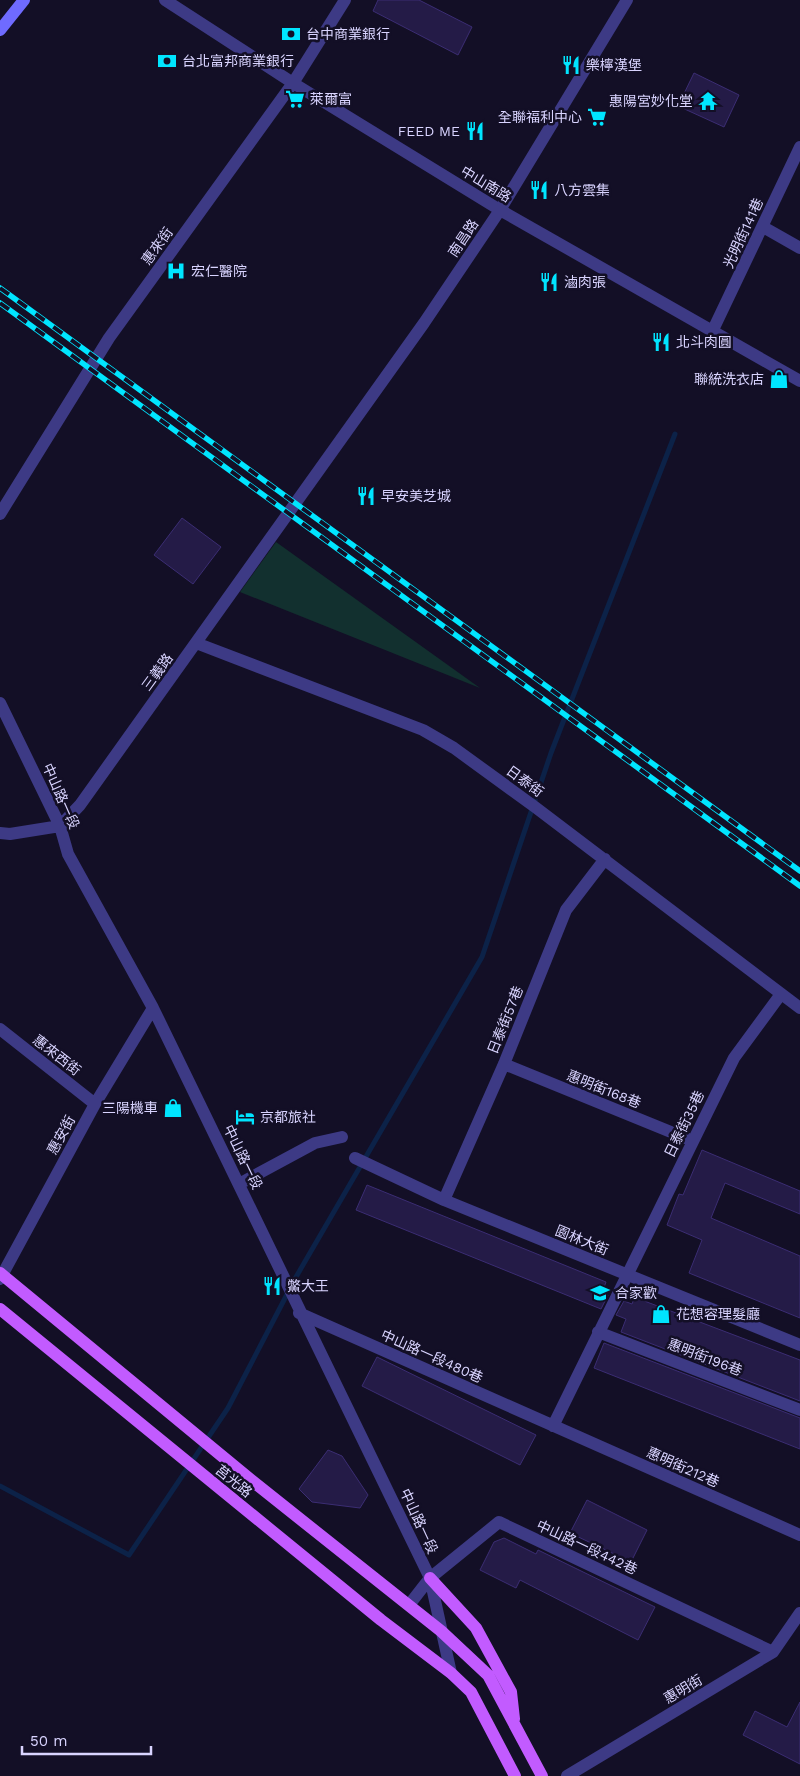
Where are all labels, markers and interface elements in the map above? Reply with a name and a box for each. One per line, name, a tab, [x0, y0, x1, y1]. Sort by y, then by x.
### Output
bank icon: 台中商業銀行	[280, 23, 302, 45]
place label: 台中商業銀行	[306, 26, 390, 42]
bank icon: 台北富邦商業銀行	[156, 50, 178, 72]
place label: 台北富邦商業銀行	[182, 53, 294, 69]
restaurant icon: 樂檸漢堡	[560, 54, 582, 76]
place label: 樂檸漢堡	[586, 57, 642, 73]
supermarket icon: 萊爾富	[284, 88, 306, 110]
temple icon: 惠陽宮妙化堂	[697, 90, 719, 112]
place label: 萊爾富	[310, 91, 352, 107]
place label: 惠陽宮妙化堂	[609, 93, 693, 109]
supermarket icon: 全聯福利中心	[586, 106, 608, 128]
place label: 全聯福利中心	[498, 109, 582, 125]
restaurant icon: FEED ME	[464, 120, 486, 142]
place label: FEED ME	[398, 123, 460, 139]
street label: 中山南路	[458, 163, 514, 205]
restaurant icon: 八方雲集	[528, 179, 550, 201]
place label: 八方雲集	[554, 182, 610, 198]
street label: 光明街141巷	[720, 196, 766, 270]
street label: 南昌路	[445, 216, 481, 260]
street label: 惠來街	[138, 224, 176, 268]
hospital icon: 宏仁醫院	[165, 260, 187, 282]
place label: 宏仁醫院	[191, 263, 247, 279]
restaurant icon: 滷肉張	[538, 271, 560, 293]
place label: 滷肉張	[564, 274, 606, 290]
restaurant icon: 北斗肉圓	[650, 331, 672, 353]
place label: 北斗肉圓	[676, 334, 732, 350]
shop icon: 聯統洗衣店	[768, 368, 790, 390]
place label: 聯統洗衣店	[694, 371, 764, 387]
restaurant icon: 早安美芝城	[355, 485, 377, 507]
place label: 早安美芝城	[381, 488, 451, 504]
street label: 三義路	[138, 650, 176, 694]
street label: 中山路一段	[39, 761, 83, 831]
street label: 日泰街	[503, 762, 547, 800]
street label: 日泰街57巷	[484, 984, 526, 1056]
street label: 惠來西街	[30, 1031, 84, 1079]
street label: 惠明街168巷	[565, 1067, 643, 1111]
street label: 日泰街35巷	[661, 1088, 707, 1160]
shop icon: 三陽機車	[162, 1097, 184, 1119]
place label: 三陽機車	[102, 1100, 158, 1116]
hotel icon: 京都旅社	[234, 1106, 256, 1128]
place label: 京都旅社	[260, 1109, 316, 1125]
street label: 惠安街	[44, 1113, 78, 1157]
street label: 中山路一段	[220, 1122, 266, 1192]
street label: 園林大街	[553, 1222, 611, 1258]
restaurant icon: 鱉大王	[261, 1275, 283, 1297]
place label: 鱉大王	[287, 1278, 329, 1294]
school or university icon: 合家歡	[589, 1282, 611, 1304]
place label: 合家歡	[615, 1285, 657, 1301]
shop icon: 花想容理髮廳	[650, 1303, 672, 1325]
place label: 花想容理髮廳	[676, 1306, 760, 1322]
street label: 中山路一段480巷	[379, 1326, 485, 1386]
street label: 惠明街196巷	[665, 1335, 745, 1379]
street label: 惠明街212巷	[644, 1444, 722, 1490]
street label: 莒光路	[213, 1462, 255, 1500]
street label: 中山路一段	[397, 1486, 441, 1556]
street label: 中山路一段442巷	[534, 1517, 640, 1577]
street label: 惠明街	[661, 1671, 705, 1707]
scale bar	[22, 1724, 151, 1756]
text: 50 m	[30, 1732, 67, 1750]

